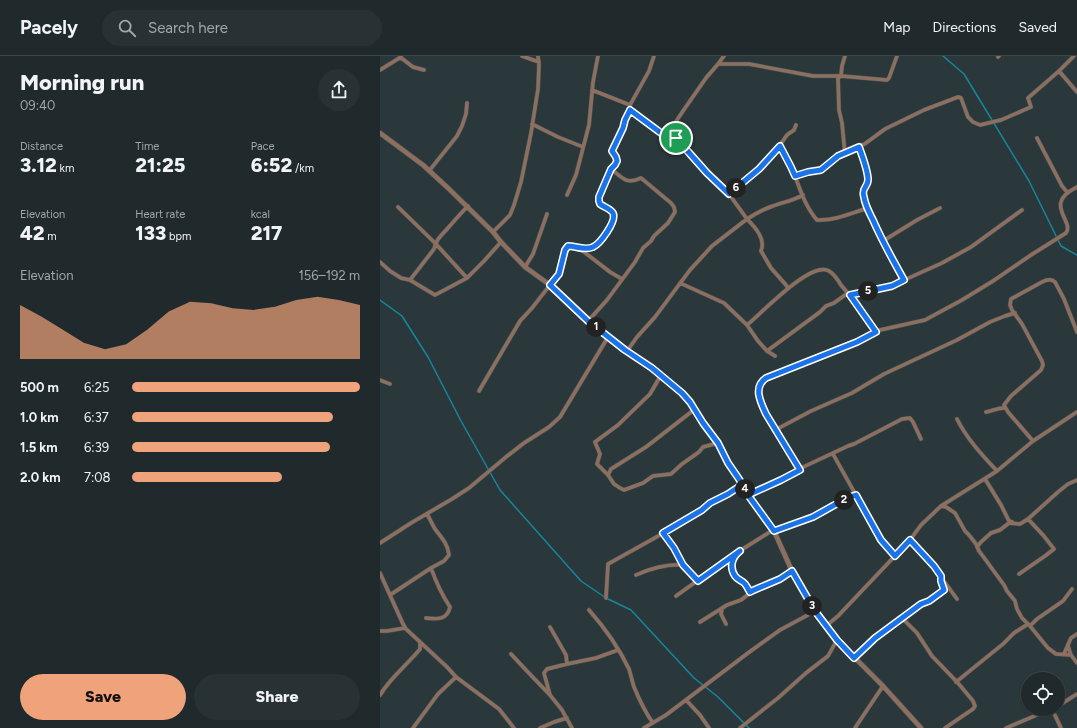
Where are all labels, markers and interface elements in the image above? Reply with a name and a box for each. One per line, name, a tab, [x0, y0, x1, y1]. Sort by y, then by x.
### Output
search box	[102, 10, 382, 46]
text: Pacely	[20, 16, 78, 39]
icon: search	[116, 17, 138, 39]
text: Search here	[148, 19, 228, 37]
text: Map	[883, 19, 911, 36]
text: Directions	[933, 19, 996, 36]
text: Saved	[1018, 19, 1057, 36]
text: Morning run	[20, 69, 144, 96]
button: share	[318, 69, 360, 111]
text: 09:40	[20, 98, 55, 113]
pin	[659, 121, 693, 155]
icon: arrive	[665, 127, 687, 149]
text: Distance	[20, 140, 63, 153]
text: Time	[135, 140, 159, 153]
text: Pace	[251, 140, 274, 153]
text: 3.12	[20, 153, 57, 177]
text: 21:25	[135, 153, 186, 177]
text: 6:52	[251, 153, 292, 177]
text: km	[57, 162, 74, 175]
text: /km	[292, 162, 314, 175]
pin: 6	[726, 178, 746, 198]
text: 6	[733, 181, 739, 194]
text: Elevation	[20, 208, 65, 221]
text: Heart rate	[135, 208, 185, 221]
text: kcal	[251, 208, 270, 221]
text: 42	[20, 221, 45, 245]
text: 133	[135, 221, 166, 245]
text: 217	[251, 221, 282, 245]
text: m	[45, 230, 57, 243]
text: bpm	[166, 230, 191, 243]
text: Elevation	[20, 268, 73, 283]
text: 156–192 m	[298, 268, 360, 283]
pin: 5	[858, 281, 878, 301]
text: 5	[865, 284, 871, 297]
pin: 1	[586, 317, 606, 337]
text: 1	[594, 320, 598, 333]
text: 500 m	[20, 380, 59, 395]
text: 6:25	[84, 380, 109, 395]
text: 1.0 km	[20, 410, 59, 425]
text: 6:37	[84, 410, 109, 425]
text: 1.5 km	[20, 440, 58, 455]
text: 6:39	[84, 440, 109, 455]
text: 2.0 km	[20, 470, 61, 485]
text: 7:08	[84, 470, 111, 485]
pin: 4	[735, 479, 755, 499]
text: 4	[742, 482, 748, 495]
pin: 2	[834, 490, 854, 510]
text: 2	[841, 493, 847, 506]
pin: 3	[802, 596, 822, 616]
text: 3	[809, 599, 815, 612]
map controls	[1021, 672, 1065, 716]
button: locate	[1021, 672, 1065, 716]
button: Save	[20, 674, 186, 720]
button: Share	[194, 674, 360, 720]

